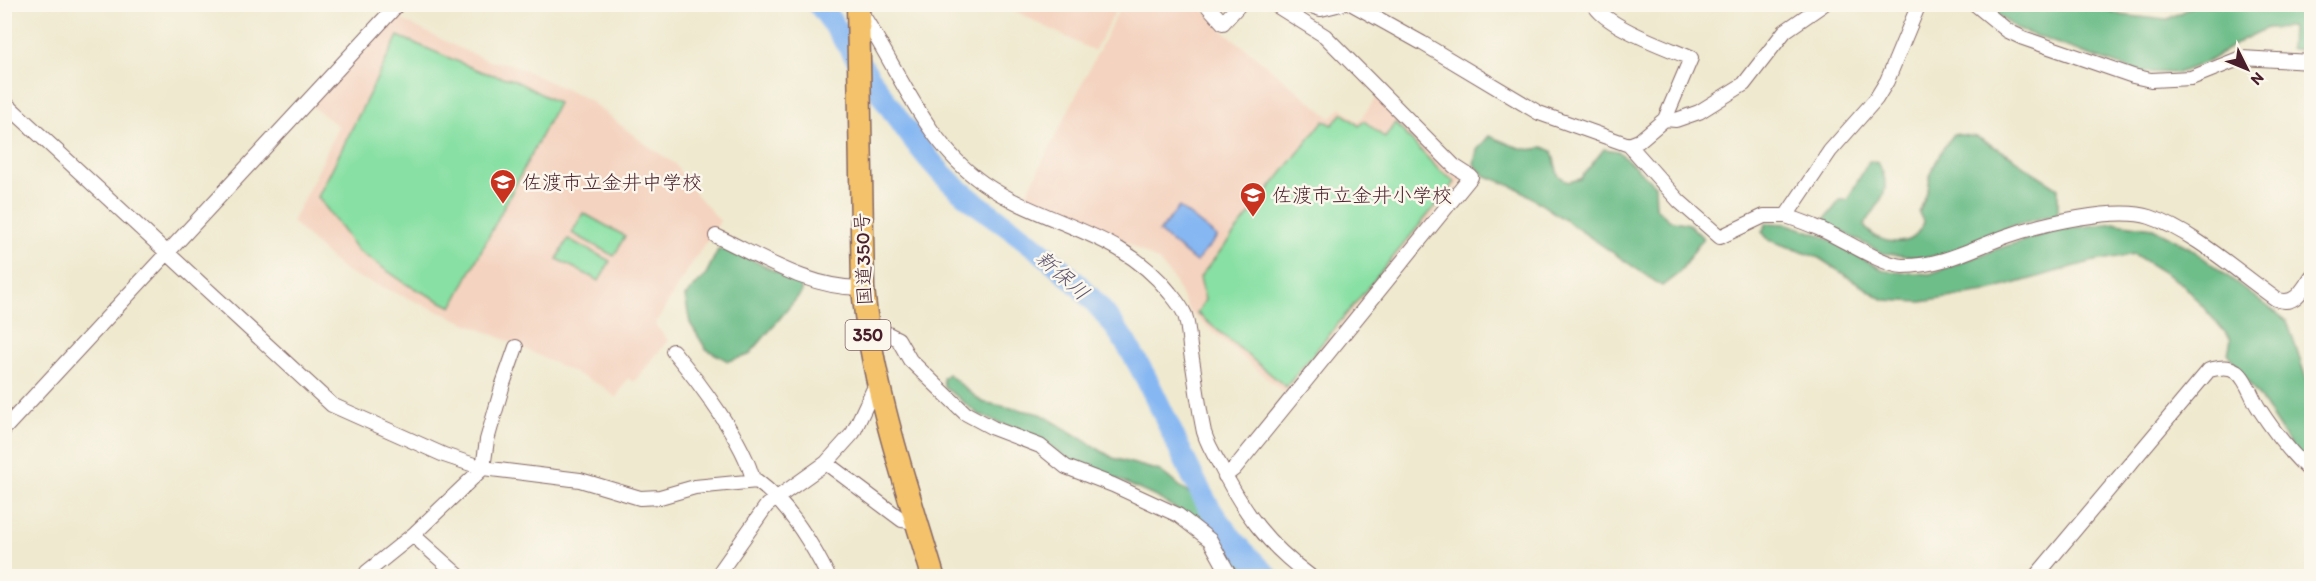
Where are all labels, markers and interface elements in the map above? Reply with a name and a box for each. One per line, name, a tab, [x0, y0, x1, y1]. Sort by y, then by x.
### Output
north arrow	[2217, 39, 2277, 99]
text: N	[2247, 68, 2268, 89]
school or university icon: 佐渡市立金井中学校	[488, 167, 518, 205]
place label: 佐渡市立金井中学校	[522, 170, 702, 194]
school or university icon: 佐渡市立金井小学校	[1238, 180, 1268, 218]
place label: 佐渡市立金井小学校	[1272, 183, 1452, 207]
street label: 国道350号	[849, 212, 877, 306]
water label: 新保川	[1031, 245, 1095, 305]
road number: 350	[846, 320, 890, 350]

